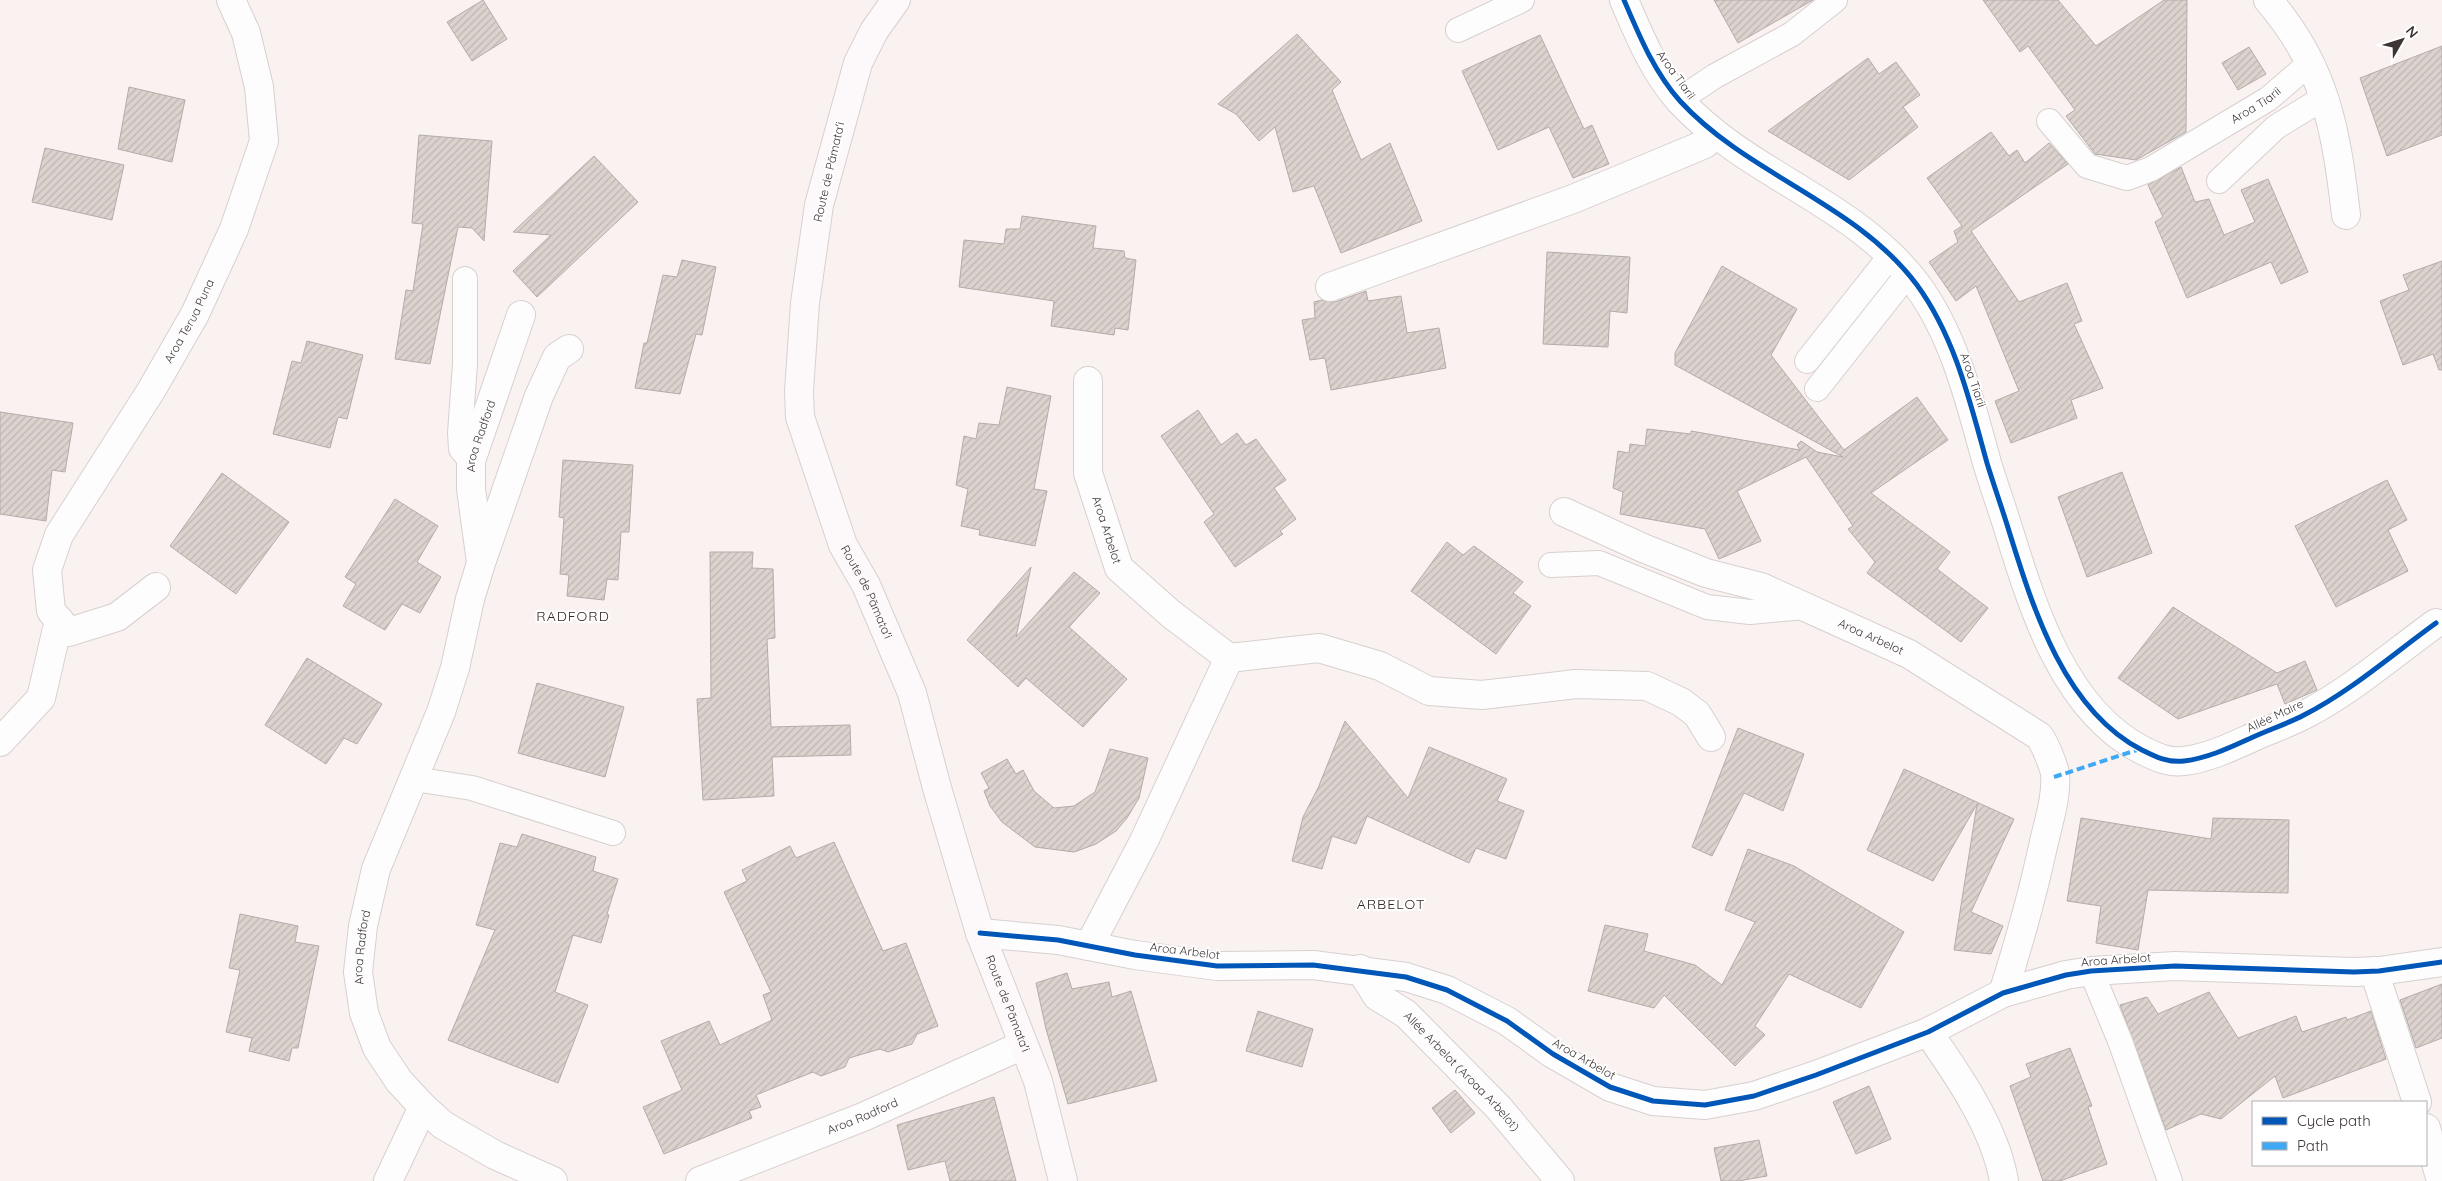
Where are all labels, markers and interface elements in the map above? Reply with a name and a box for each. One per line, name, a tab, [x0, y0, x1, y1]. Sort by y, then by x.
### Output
north arrow	[2377, 15, 2427, 65]
text: N	[2402, 22, 2422, 41]
street label: Aroa Tiarii	[1654, 47, 1699, 102]
street label: Aroa Tiarii	[2228, 83, 2284, 127]
street label: Route de Pāmata'i	[810, 120, 847, 223]
street label: Aroa Terua Puna	[161, 277, 217, 365]
street label: Aroa Tiarii	[1957, 351, 1990, 409]
street label: Aroa Radford	[463, 398, 498, 472]
street label: Aroa Arbelot	[1089, 494, 1125, 566]
street label: Route de Pāmata'i	[838, 542, 896, 641]
district label: RADFORD	[536, 607, 610, 625]
street label: Aroa Arbelot	[1836, 615, 1906, 658]
street label: Allée Maire	[2244, 696, 2306, 735]
district label: ARBELOT	[1357, 895, 1425, 913]
street label: Aroa Radford	[350, 909, 373, 986]
street label: Aroa Arbelot	[1149, 939, 1221, 962]
street label: Aroa Arbelot	[2080, 950, 2152, 969]
street label: Route de Pāmata'i	[982, 953, 1034, 1054]
street label: Allée Arbelot (Aroaa Arbelot)	[1401, 1008, 1523, 1134]
street label: Aroa Arbelot	[1550, 1034, 1618, 1083]
street label: Aroa Radford	[825, 1094, 900, 1137]
legend	[2252, 1101, 2427, 1166]
text: Cycle path	[2297, 1111, 2371, 1130]
text: Path	[2297, 1136, 2329, 1155]

